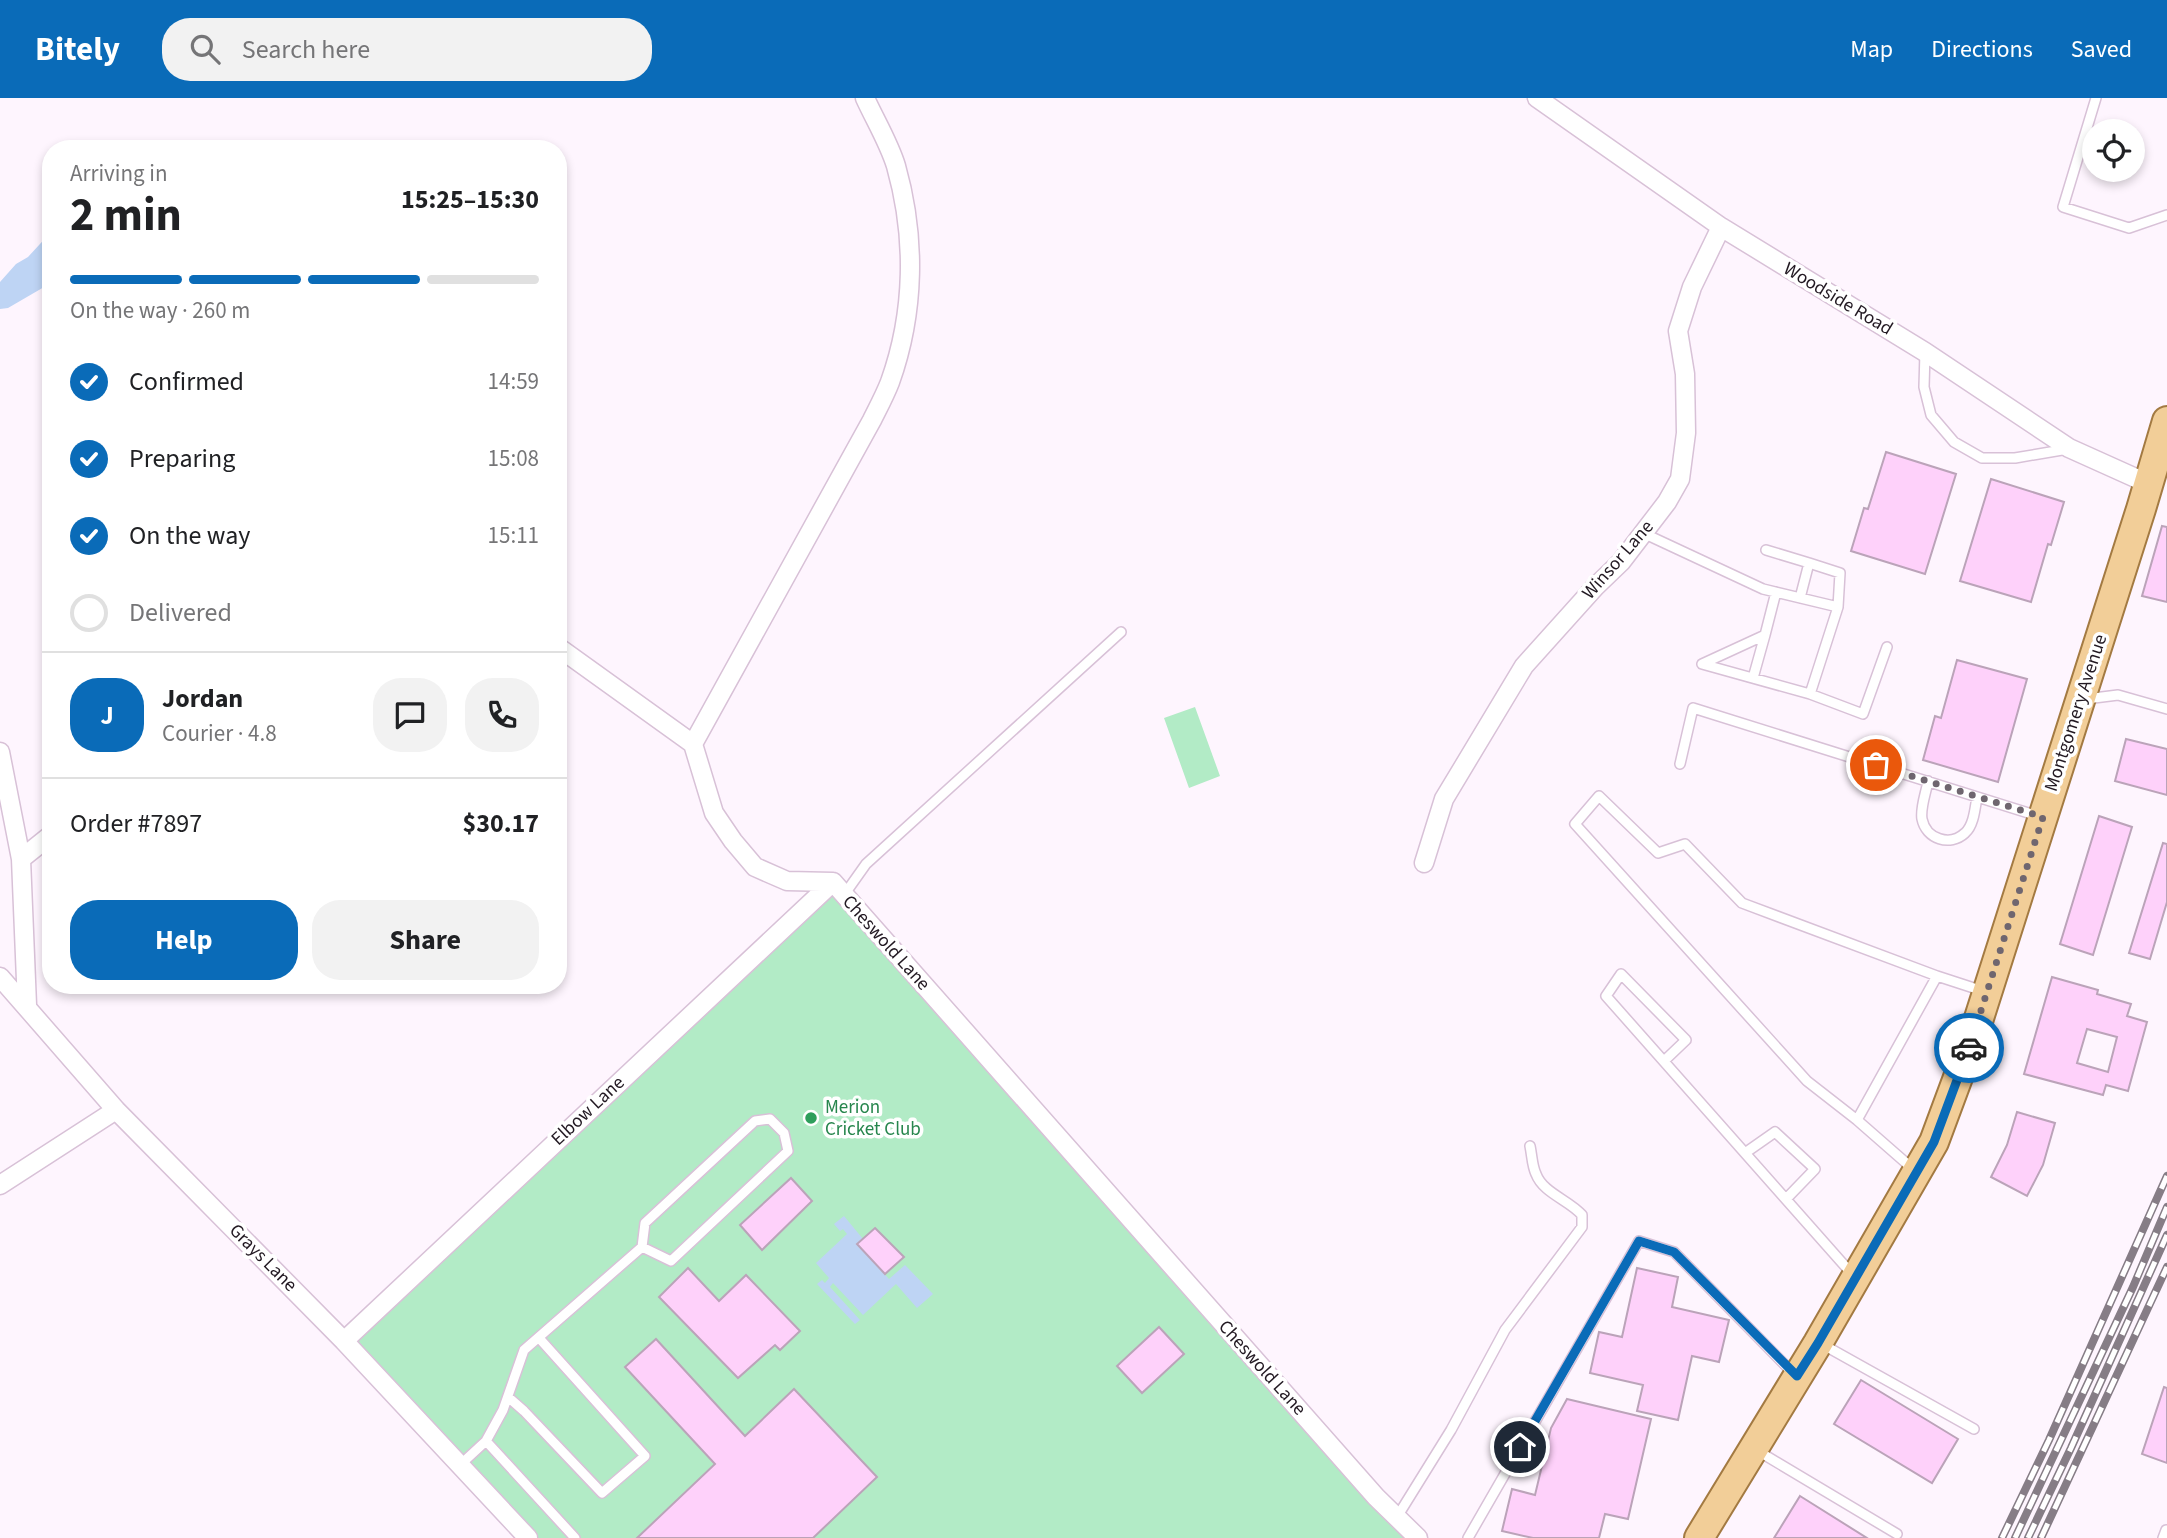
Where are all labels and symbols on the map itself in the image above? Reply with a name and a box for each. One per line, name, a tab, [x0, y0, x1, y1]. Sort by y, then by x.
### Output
street label: Woodside Road	[1778, 256, 1898, 342]
street label: Winsor Lane	[1576, 514, 1660, 606]
street label: Montgomery Avenue	[2038, 631, 2114, 795]
pin	[1846, 735, 1906, 795]
street label: Cheswold Lane	[836, 889, 936, 997]
courier	[1934, 1013, 2004, 1083]
street label: Elbow Lane	[545, 1070, 631, 1152]
place label: Merion Cricket Club	[825, 1094, 921, 1143]
marker: Merion Cricket Club	[803, 1110, 819, 1126]
street label: Grays Lane	[223, 1218, 303, 1298]
street label: Cheswold Lane	[1212, 1314, 1312, 1422]
pin	[1490, 1417, 1550, 1477]

